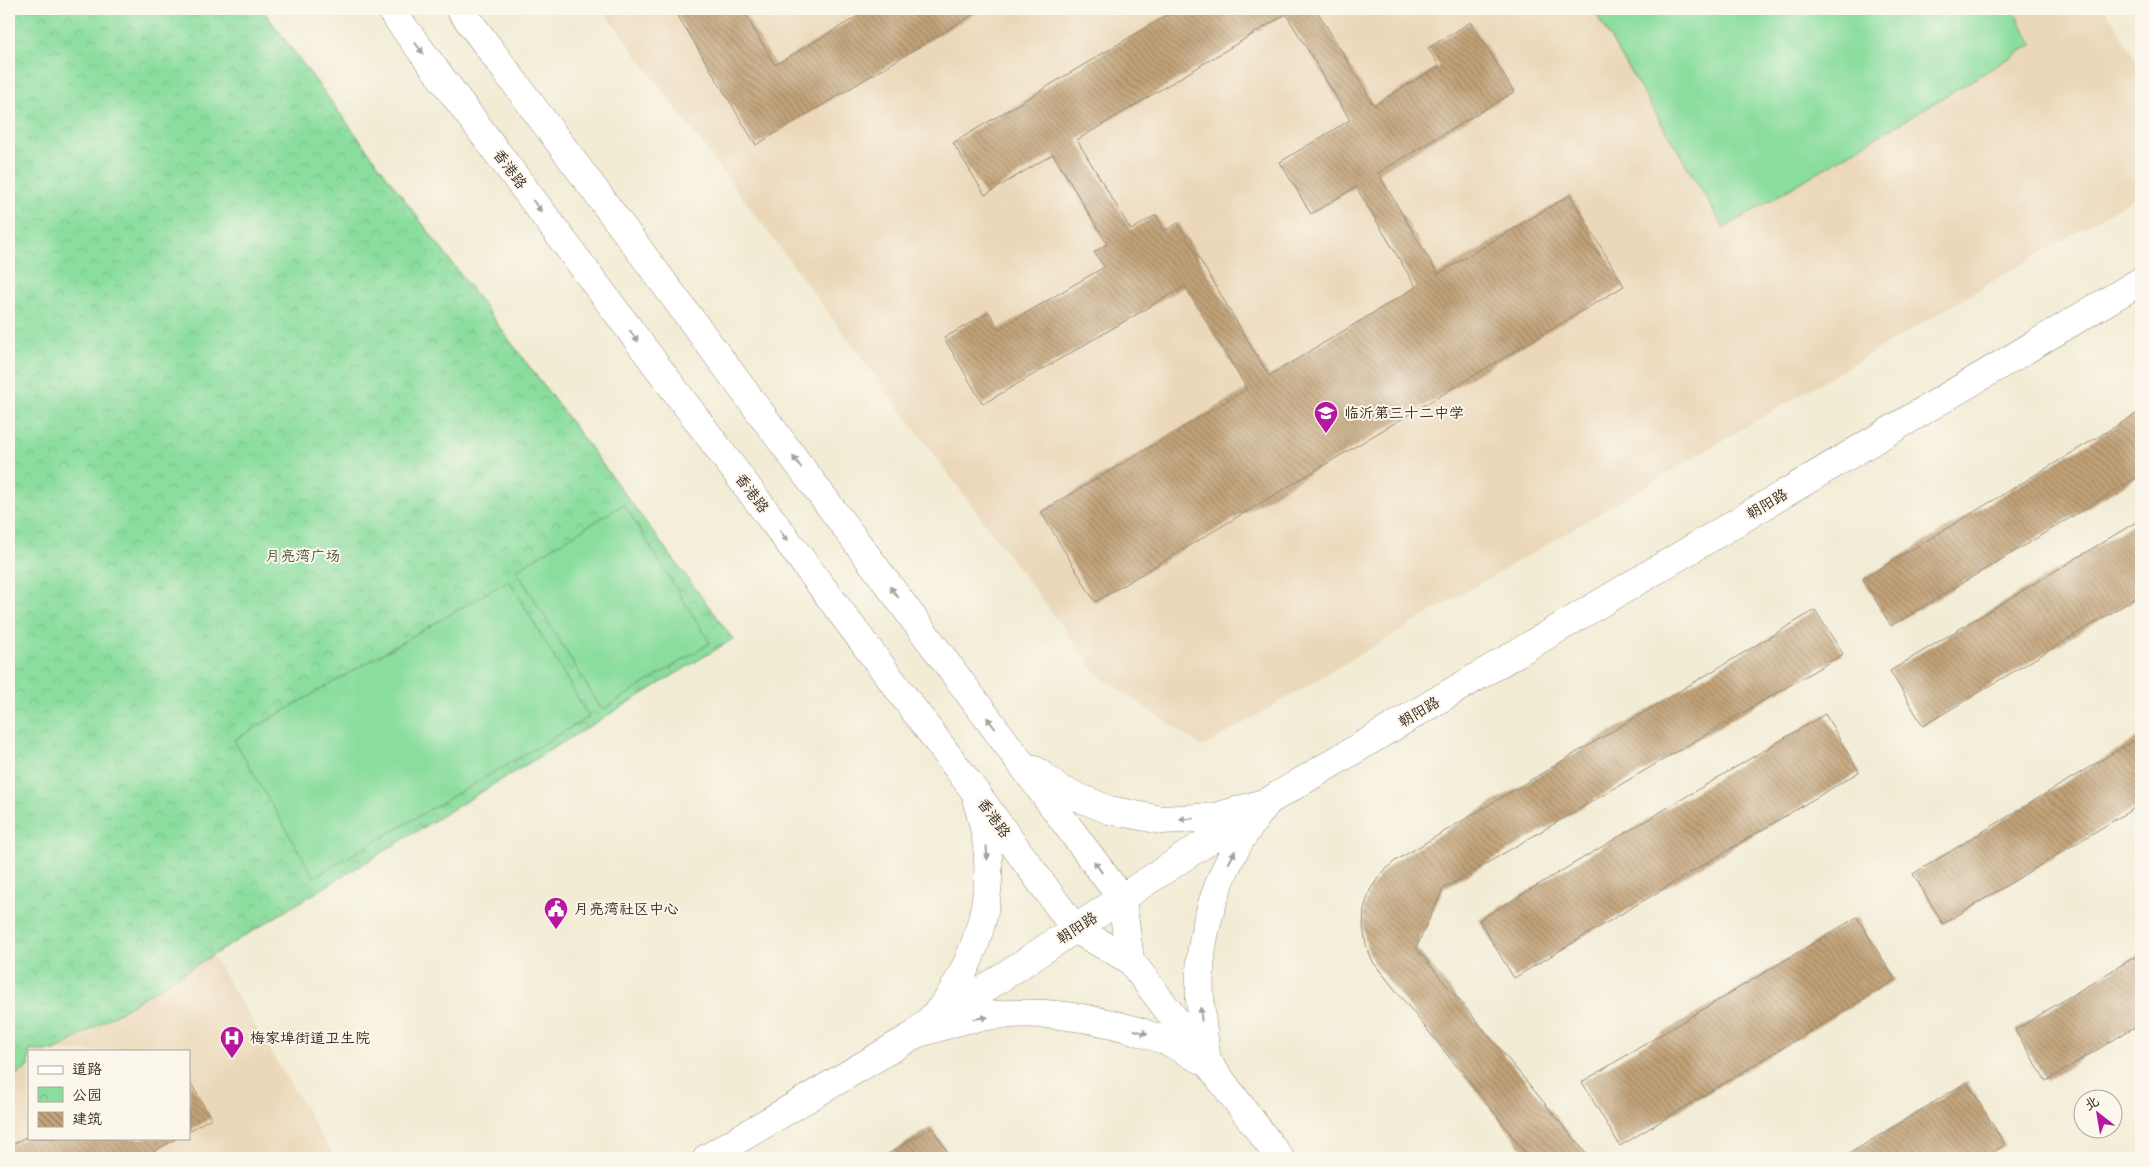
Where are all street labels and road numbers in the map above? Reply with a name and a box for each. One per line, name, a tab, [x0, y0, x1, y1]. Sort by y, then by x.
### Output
street label: 香港路	[488, 145, 532, 193]
street label: 香港路	[730, 469, 774, 517]
street label: 朝阳路	[1743, 484, 1791, 524]
street label: 朝阳路	[1395, 692, 1443, 732]
street label: 香港路	[973, 794, 1015, 842]
street label: 朝阳路	[1053, 907, 1101, 949]

